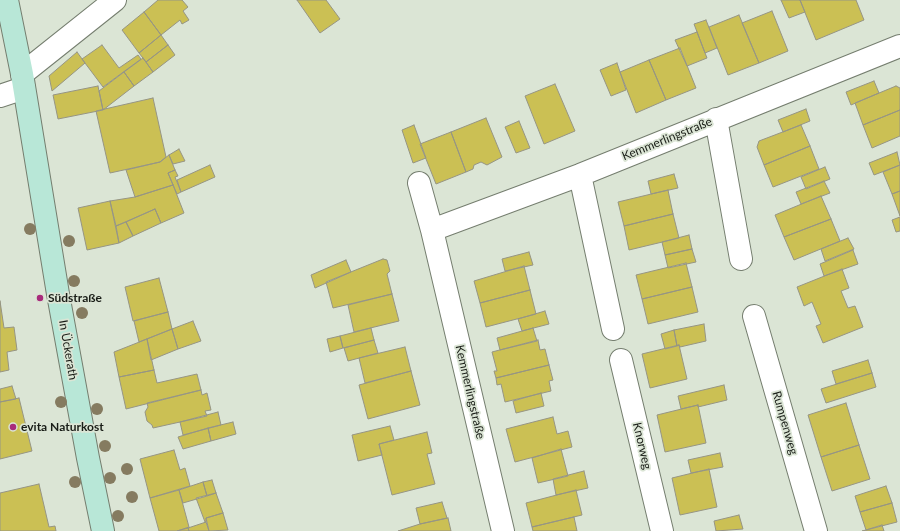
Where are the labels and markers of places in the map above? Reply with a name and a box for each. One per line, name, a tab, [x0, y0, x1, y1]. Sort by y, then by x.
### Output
place label: Südstraße	[48, 291, 102, 305]
marker: Südstraße	[35, 293, 45, 303]
place label: evita Naturkost	[21, 420, 104, 434]
marker: evita Naturkost	[8, 422, 18, 432]

